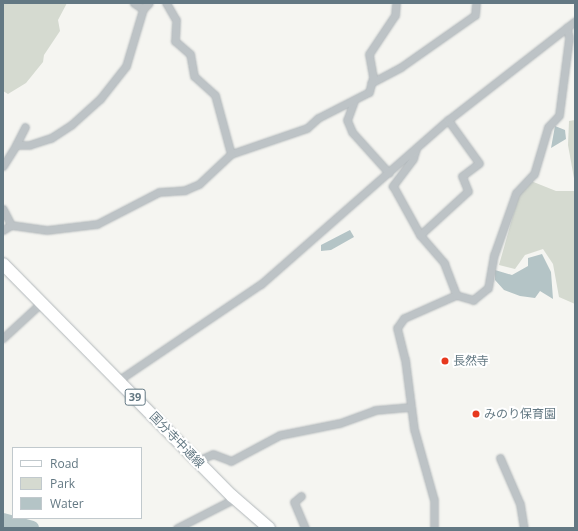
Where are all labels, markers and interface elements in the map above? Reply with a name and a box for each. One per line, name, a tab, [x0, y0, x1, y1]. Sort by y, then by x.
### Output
place label: 長然寺	[453, 354, 489, 368]
marker: 長然寺	[440, 356, 450, 366]
road number: 39	[124, 388, 146, 406]
place label: みのり保育園	[484, 407, 556, 421]
street label: 国分寺中通線	[147, 409, 207, 471]
marker: みのり保育園	[471, 409, 481, 419]
legend	[12, 447, 142, 519]
text: Road	[50, 455, 79, 472]
text: Park	[50, 475, 75, 492]
text: Water	[50, 495, 84, 512]

